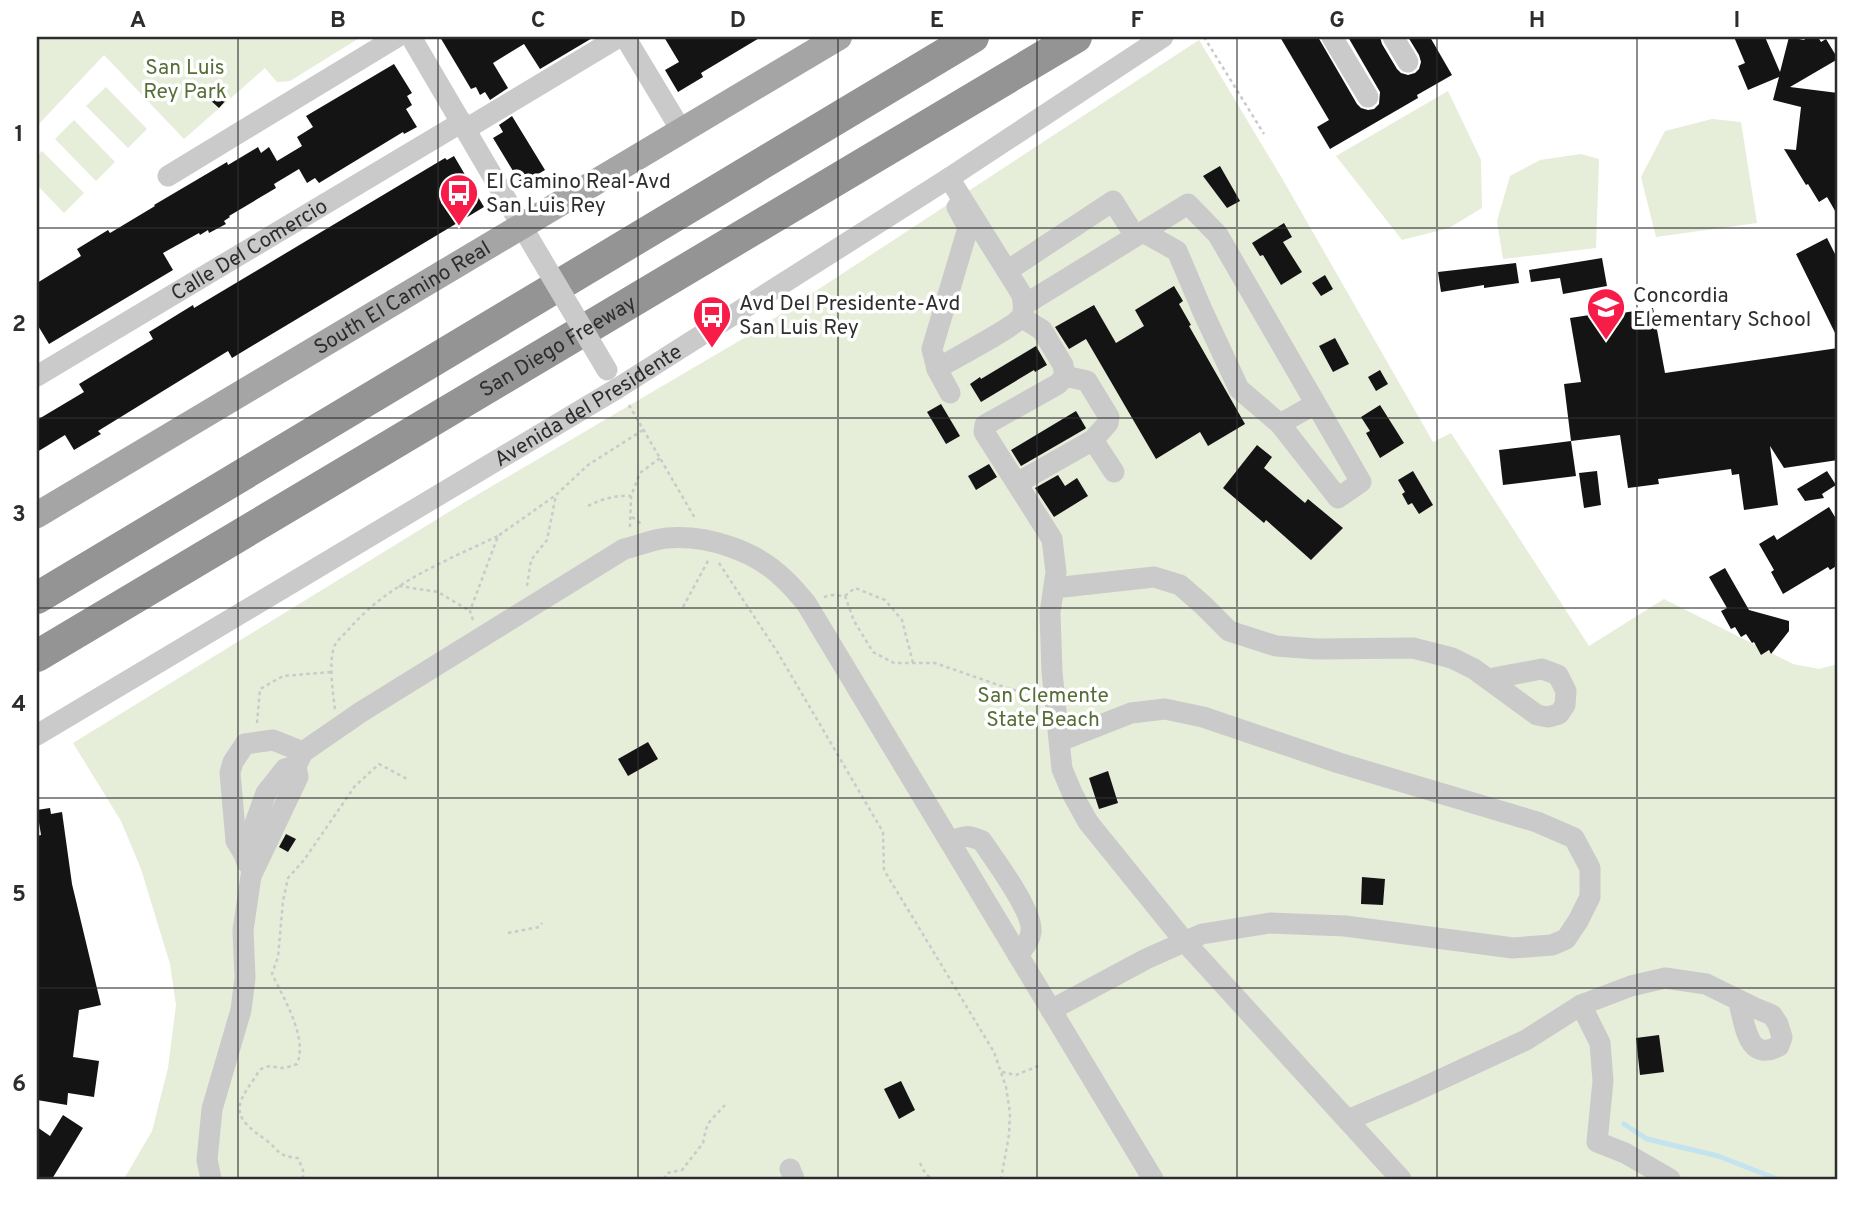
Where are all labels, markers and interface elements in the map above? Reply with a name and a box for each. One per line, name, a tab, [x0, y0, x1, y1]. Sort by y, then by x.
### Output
text: A	[130, 7, 146, 36]
text: B	[330, 7, 346, 36]
text: C	[531, 7, 545, 36]
text: D	[730, 7, 746, 36]
text: E	[930, 7, 944, 36]
text: F	[1130, 7, 1144, 36]
text: G	[1329, 7, 1345, 36]
text: H	[1529, 7, 1545, 36]
text: I	[1734, 7, 1740, 36]
park label: San Luis Rey Park	[143, 55, 227, 106]
text: 1	[14, 121, 24, 150]
place label: El Camino Real-Avd San Luis Rey	[486, 169, 671, 220]
bus stop icon: El Camino Real-Avd San Luis Rey	[438, 172, 480, 227]
street label: Calle Del Comercio	[166, 193, 333, 308]
street label: South El Camino Real	[310, 236, 496, 362]
place label: Concordia Elementary School	[1633, 283, 1811, 334]
school or university icon: Concordia Elementary School	[1585, 286, 1627, 341]
street label: San Diego Freeway	[475, 290, 642, 404]
place label: Avd Del Presidente-Avd San Luis Rey	[739, 291, 960, 342]
bus stop icon: Avd Del Presidente-Avd San Luis Rey	[691, 294, 733, 349]
text: 2	[12, 311, 26, 340]
street label: Avenida del Presidente	[490, 339, 687, 474]
text: 3	[12, 501, 26, 530]
park label: San Clemente State Beach	[977, 683, 1109, 734]
text: 4	[12, 691, 26, 720]
text: 5	[12, 881, 26, 910]
text: 6	[12, 1071, 26, 1100]

